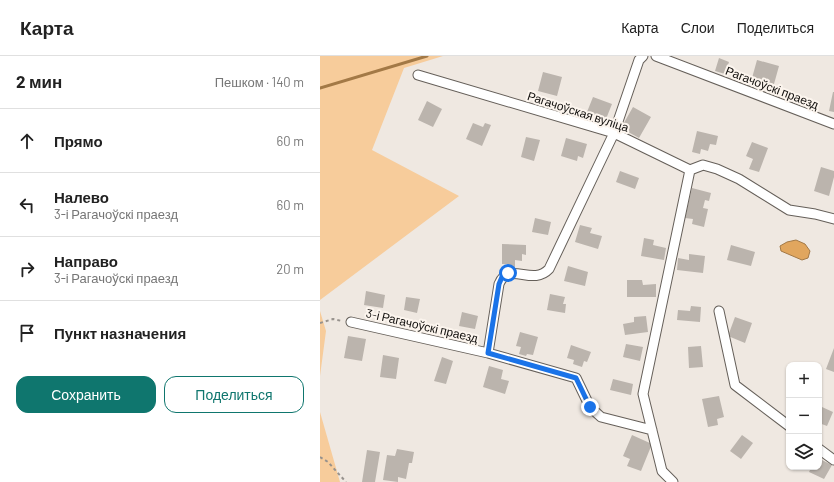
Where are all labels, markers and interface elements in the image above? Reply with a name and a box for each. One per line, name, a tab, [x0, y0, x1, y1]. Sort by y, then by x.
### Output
text: Карта	[20, 16, 74, 39]
text: Карта	[621, 19, 659, 36]
text: Слои	[681, 19, 715, 36]
text: Поделиться	[737, 19, 814, 36]
street label: Рагачоўскі праезд	[723, 63, 821, 112]
text: 2 мин	[16, 71, 62, 91]
text: Пешком · 140 m	[215, 74, 304, 90]
street label: Рагачоўская вуліца	[525, 88, 631, 135]
icon: ahead	[16, 130, 38, 152]
text: Прямо	[54, 132, 103, 150]
text: 60 m	[277, 133, 304, 149]
text: Налево	[54, 188, 109, 206]
icon: left	[16, 194, 38, 216]
text: 60 m	[277, 197, 304, 213]
text: 3-і Рагачоўскі праезд	[54, 206, 178, 222]
text: Направо	[54, 252, 118, 270]
icon: right	[16, 258, 38, 280]
text: 20 m	[276, 261, 304, 277]
route start	[499, 264, 517, 282]
text: 3-і Рагачоўскі праезд	[54, 270, 178, 286]
street label: 3-і Рагачоўскі праезд	[365, 305, 480, 346]
icon: arrive	[16, 322, 38, 344]
text: Пункт назначения	[54, 324, 186, 342]
map controls	[786, 362, 822, 470]
button: +	[786, 362, 822, 398]
button: Сохранить	[16, 376, 156, 413]
button: Поделиться	[164, 376, 304, 413]
route end	[581, 398, 599, 416]
button: −	[786, 398, 822, 434]
button: layers	[786, 434, 822, 470]

